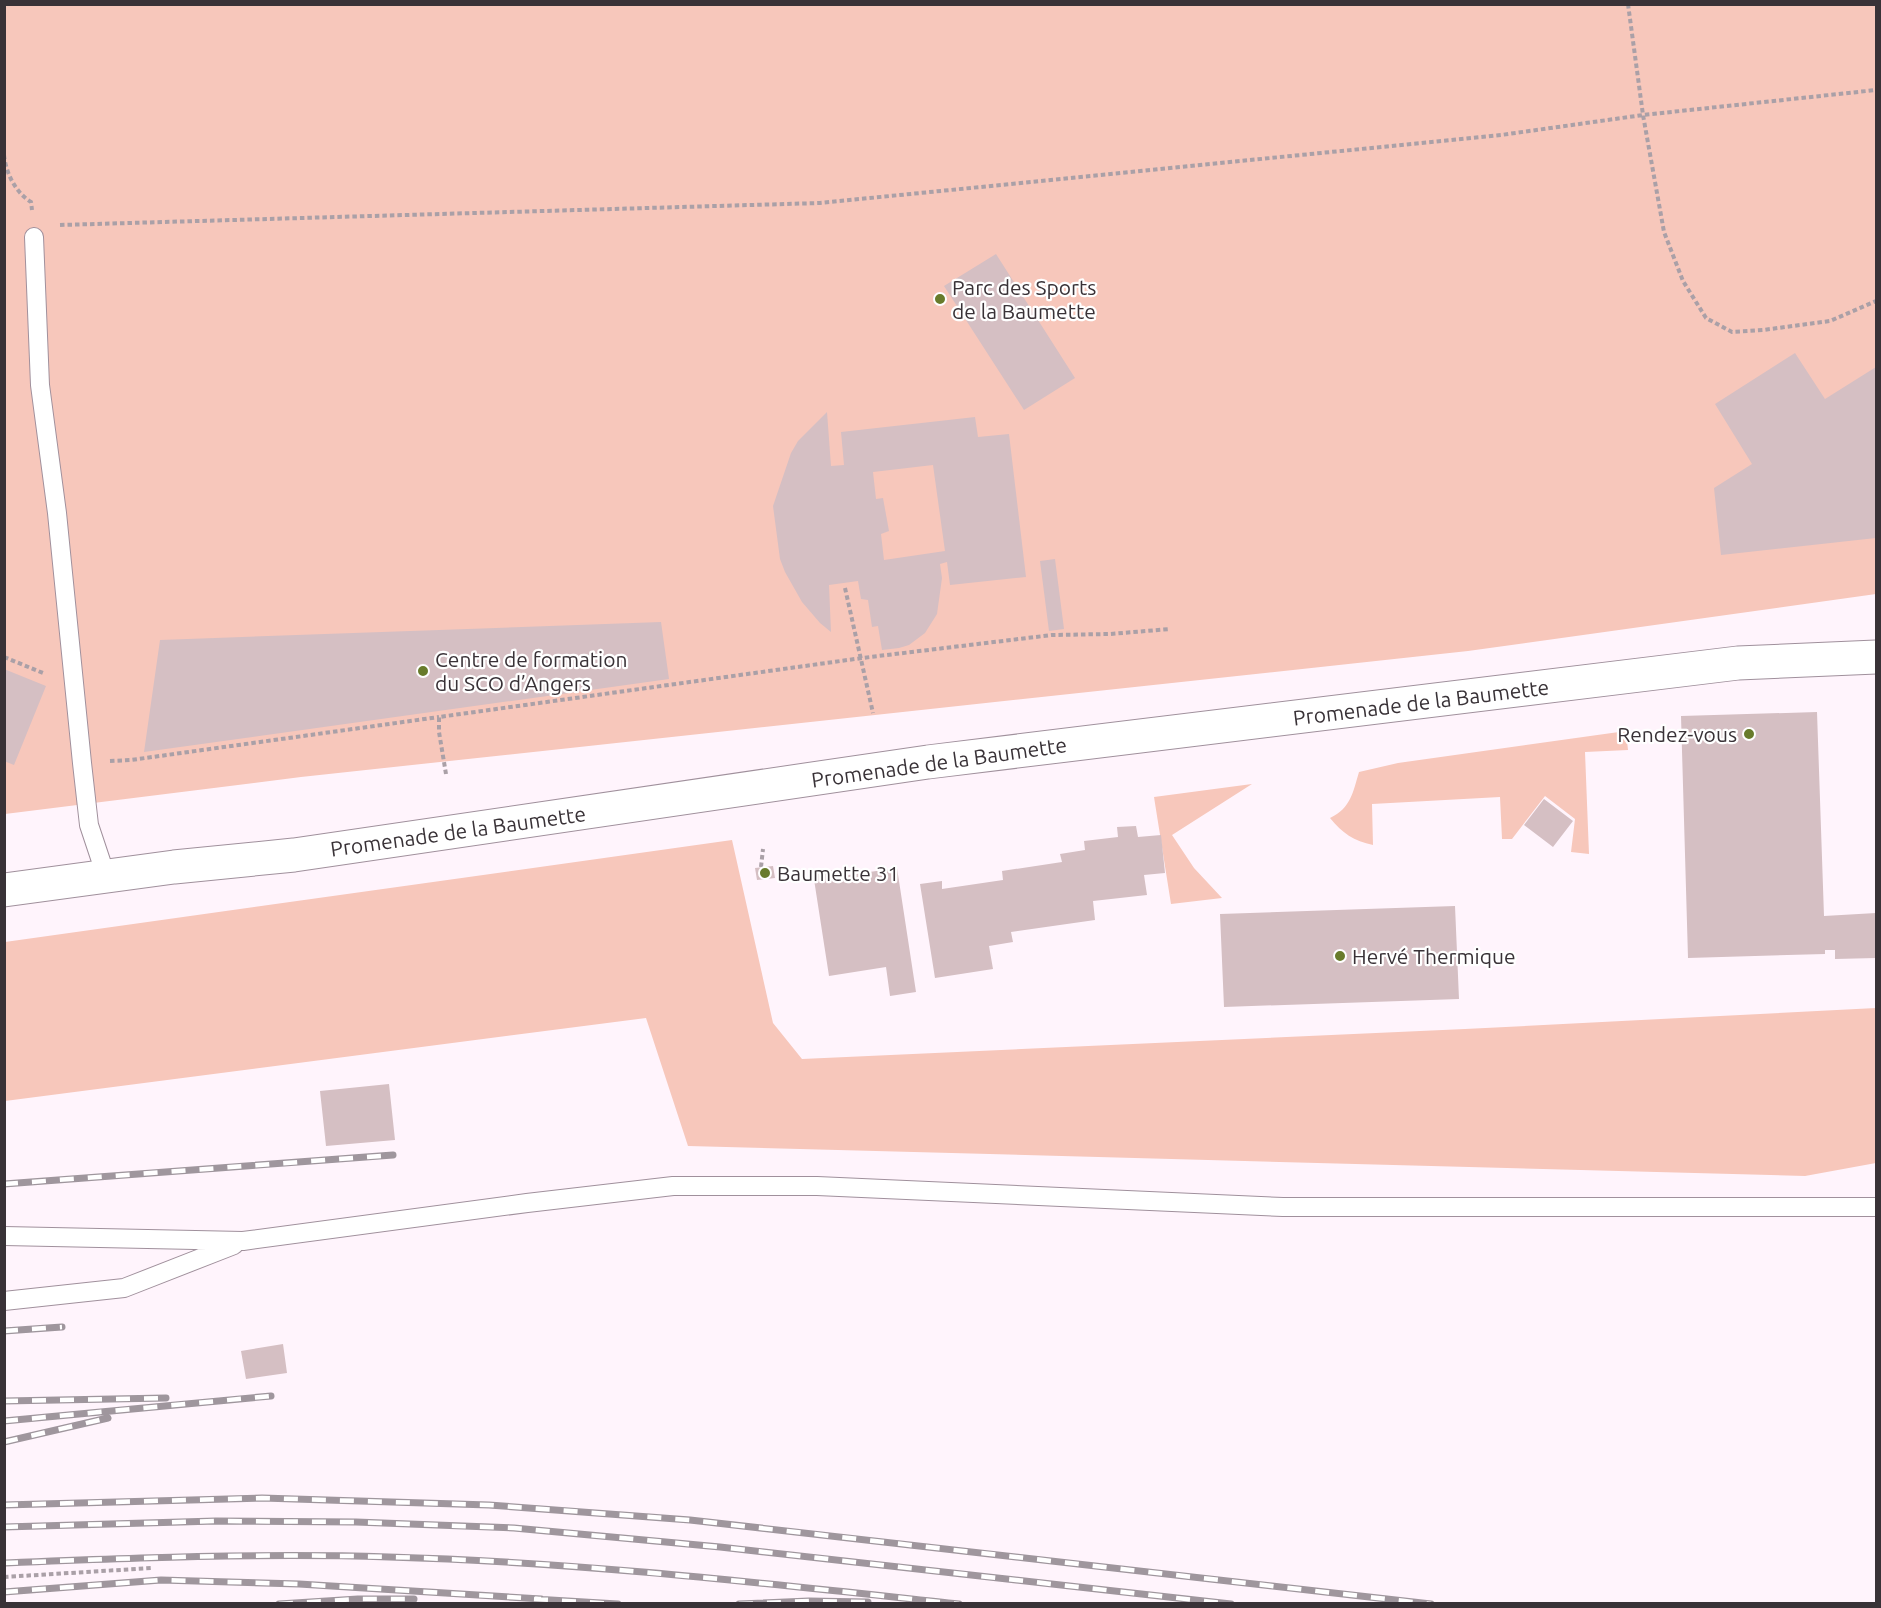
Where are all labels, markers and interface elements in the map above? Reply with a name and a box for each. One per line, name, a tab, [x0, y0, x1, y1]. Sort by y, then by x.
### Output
place label: Parc des Sports de la Baumette	[952, 275, 1096, 323]
marker: Parc des Sports de la Baumette	[933, 292, 947, 306]
place label: Centre de formation du SCO d’Angers	[435, 647, 628, 695]
marker: Centre de formation du SCO d’Angers	[416, 664, 430, 678]
street label: Promenade de la Baumette	[1292, 674, 1550, 730]
place label: Rendez-vous	[1617, 722, 1737, 746]
marker: Rendez-vous	[1742, 727, 1756, 741]
street label: Promenade de la Baumette	[810, 732, 1068, 792]
street label: Promenade de la Baumette	[329, 801, 587, 861]
place label: Baumette 31	[777, 861, 899, 885]
marker: Baumette 31	[758, 866, 772, 880]
place label: Hervé Thermique	[1352, 944, 1516, 968]
marker: Hervé Thermique	[1333, 949, 1347, 963]

